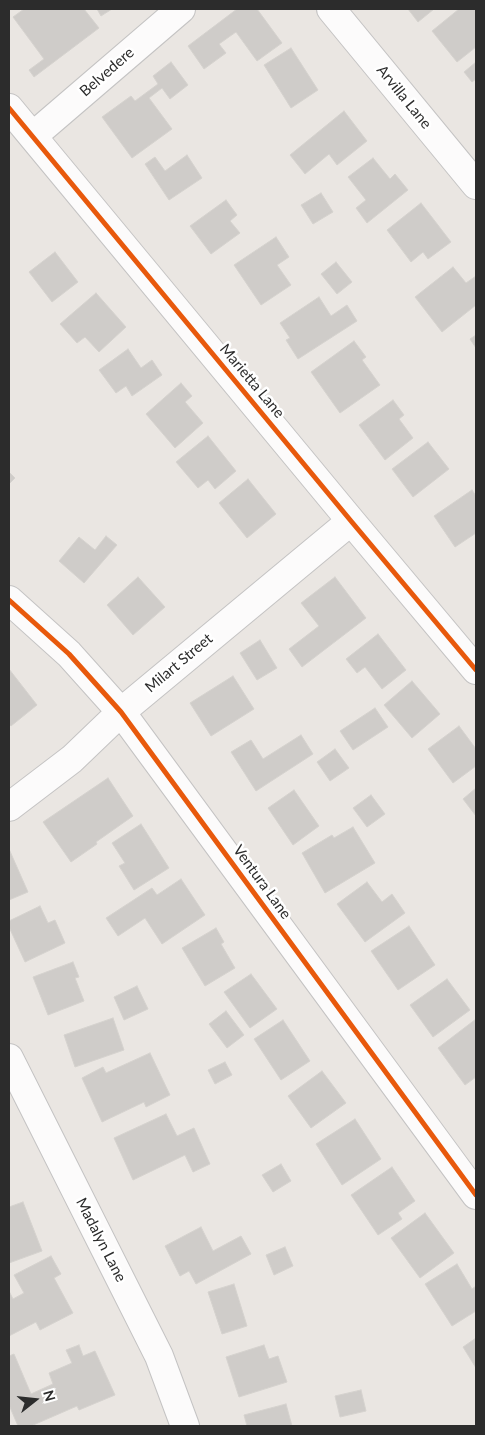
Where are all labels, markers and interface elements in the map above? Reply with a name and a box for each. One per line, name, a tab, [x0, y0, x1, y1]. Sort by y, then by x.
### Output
street label: Belvedere	[76, 44, 138, 100]
street label: Arvilla Lane	[373, 62, 435, 132]
street label: Marietta Lane	[216, 340, 288, 422]
street label: Milart Street	[142, 630, 216, 696]
street label: Ventura Lane	[229, 842, 295, 922]
street label: Madalyn Lane	[72, 1195, 130, 1285]
north arrow	[10, 1375, 60, 1425]
text: N	[40, 1388, 60, 1403]

